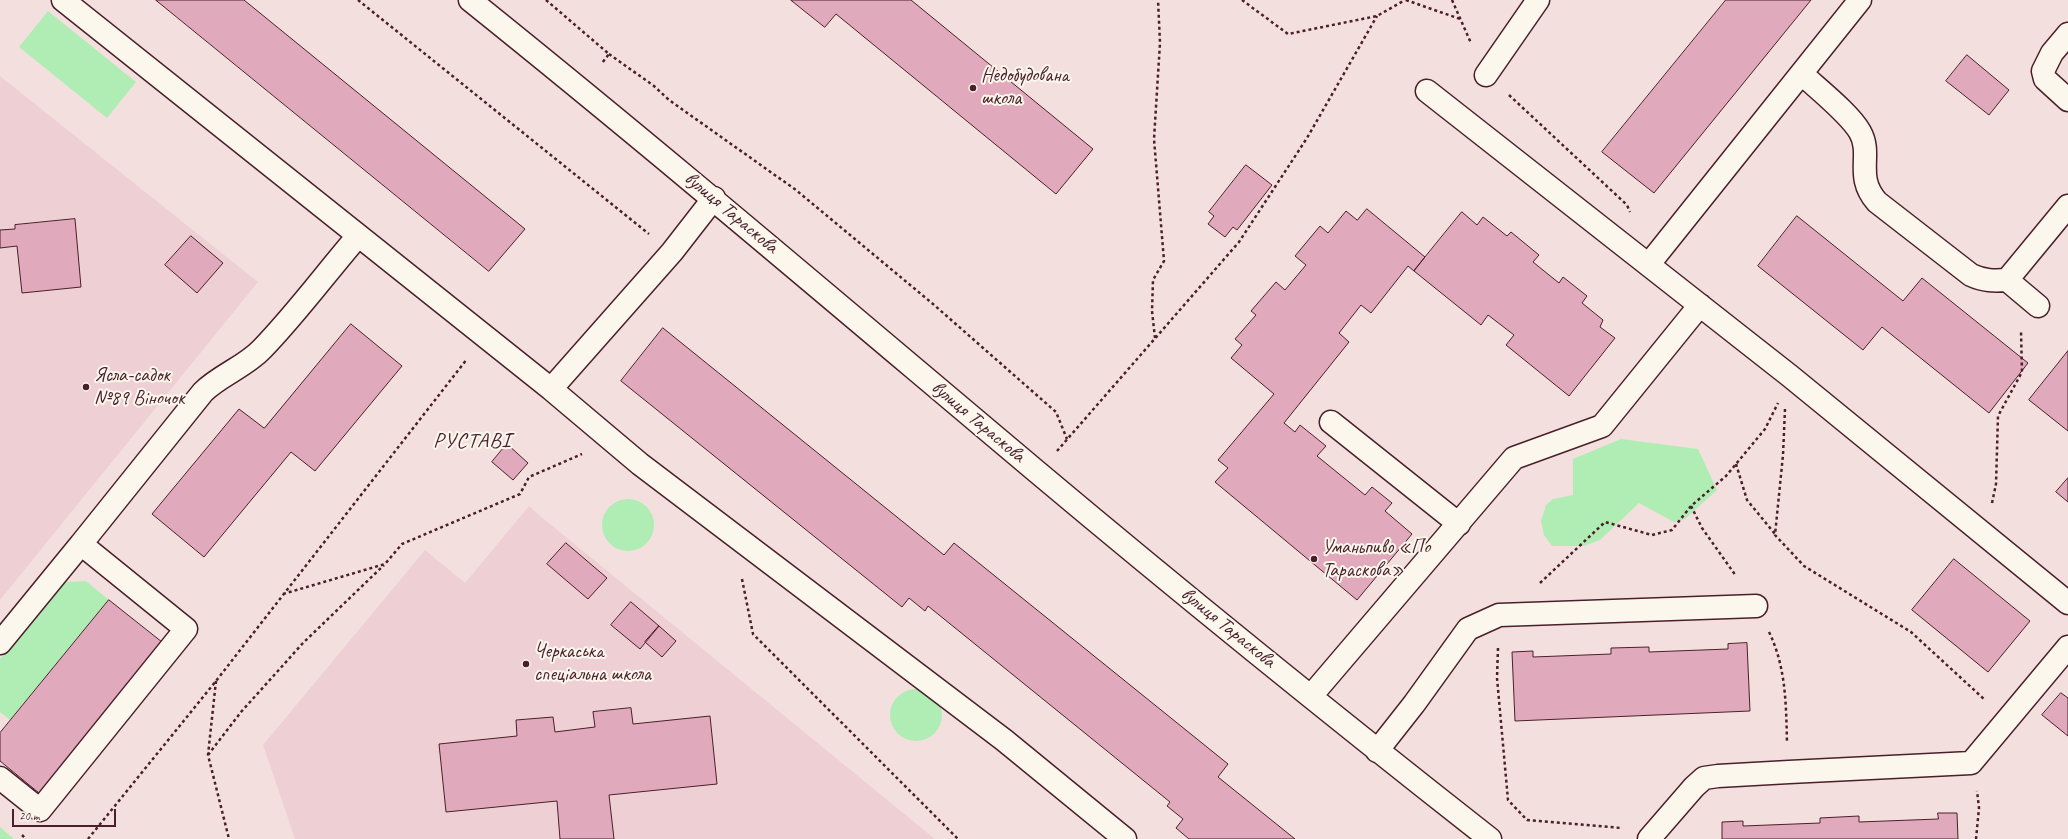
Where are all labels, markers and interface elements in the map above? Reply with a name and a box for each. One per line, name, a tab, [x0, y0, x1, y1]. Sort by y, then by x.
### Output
place label: Недобудована школа	[981, 64, 1069, 111]
marker: Недобудована школа	[968, 83, 978, 93]
street label: вулиця Тараскова	[679, 167, 783, 259]
place label: Ясла-садок №89 Віночок	[94, 364, 184, 411]
street label: вулиця Тараскова	[926, 376, 1030, 468]
marker: Ясла-садок №89 Віночок	[81, 382, 91, 392]
district label: РУСТАВІ	[432, 428, 512, 454]
place label: Уманьпиво «По Тараскова»	[1322, 536, 1430, 583]
marker: Уманьпиво «По Тараскова»	[1309, 554, 1319, 564]
street label: вулиця Тараскова	[1176, 582, 1280, 674]
place label: Черкаська спеціальна школа	[534, 640, 651, 687]
marker: Черкаська спеціальна школа	[521, 659, 531, 669]
scale bar	[14, 801, 118, 827]
text: 20 m	[19, 808, 39, 824]

